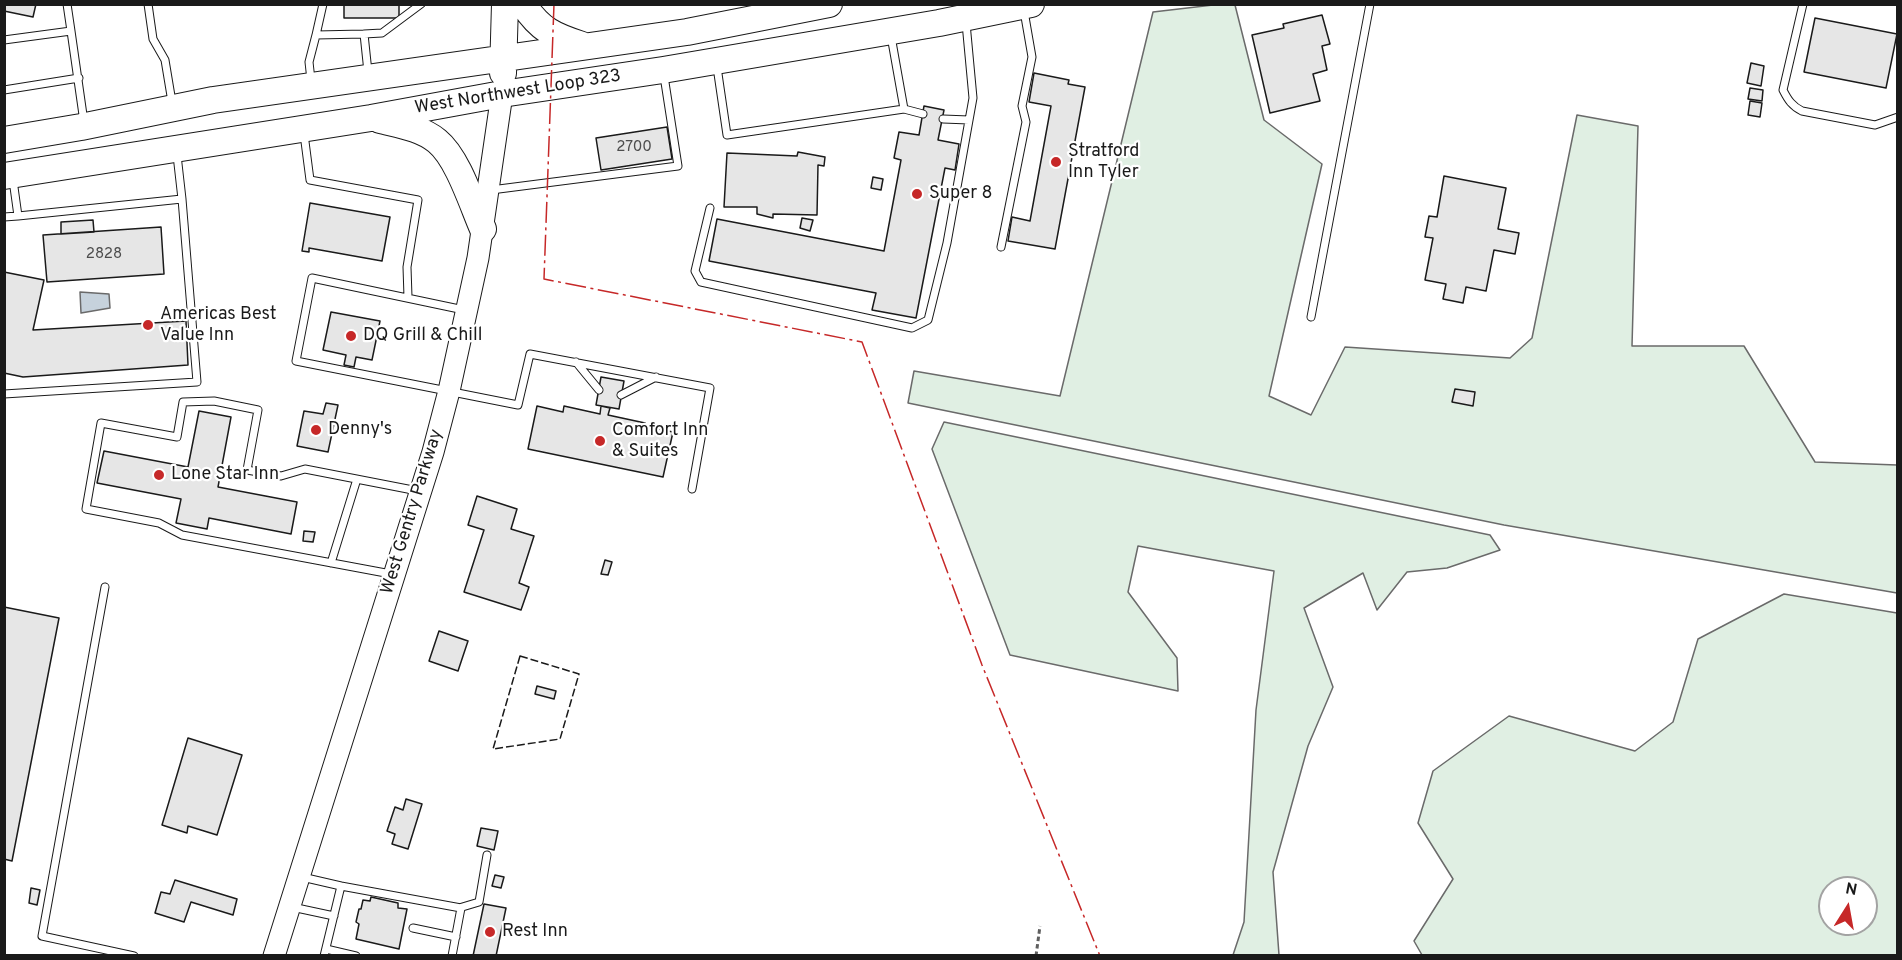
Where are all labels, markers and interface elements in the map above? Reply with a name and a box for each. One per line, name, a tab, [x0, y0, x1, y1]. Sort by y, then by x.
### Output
street label: West Northwest Loop 323	[413, 66, 623, 120]
house number: 2700	[616, 139, 652, 157]
place label: Stratford Inn Tyler	[1068, 141, 1139, 184]
marker: Stratford Inn Tyler	[1049, 155, 1063, 169]
place label: Super 8	[929, 183, 993, 205]
marker: Super 8	[910, 187, 924, 201]
house number: 2828	[86, 246, 122, 264]
place label: Americas Best Value Inn	[160, 304, 277, 346]
marker: Americas Best Value Inn	[141, 318, 155, 332]
place label: DQ Grill & Chill	[363, 325, 482, 347]
marker: DQ Grill & Chill	[344, 329, 358, 343]
place label: Denny's	[328, 419, 392, 441]
place label: Comfort Inn & Suites	[612, 420, 708, 462]
marker: Denny's	[309, 423, 323, 437]
street label: West Gentry Parkway	[378, 427, 448, 597]
marker: Comfort Inn & Suites	[593, 434, 607, 448]
place label: Lone Star Inn	[171, 464, 279, 486]
marker: Lone Star Inn	[152, 468, 166, 482]
north arrow	[1818, 876, 1878, 936]
text: N	[1844, 879, 1859, 901]
place label: Rest Inn	[502, 921, 568, 943]
marker: Rest Inn	[483, 925, 497, 939]

